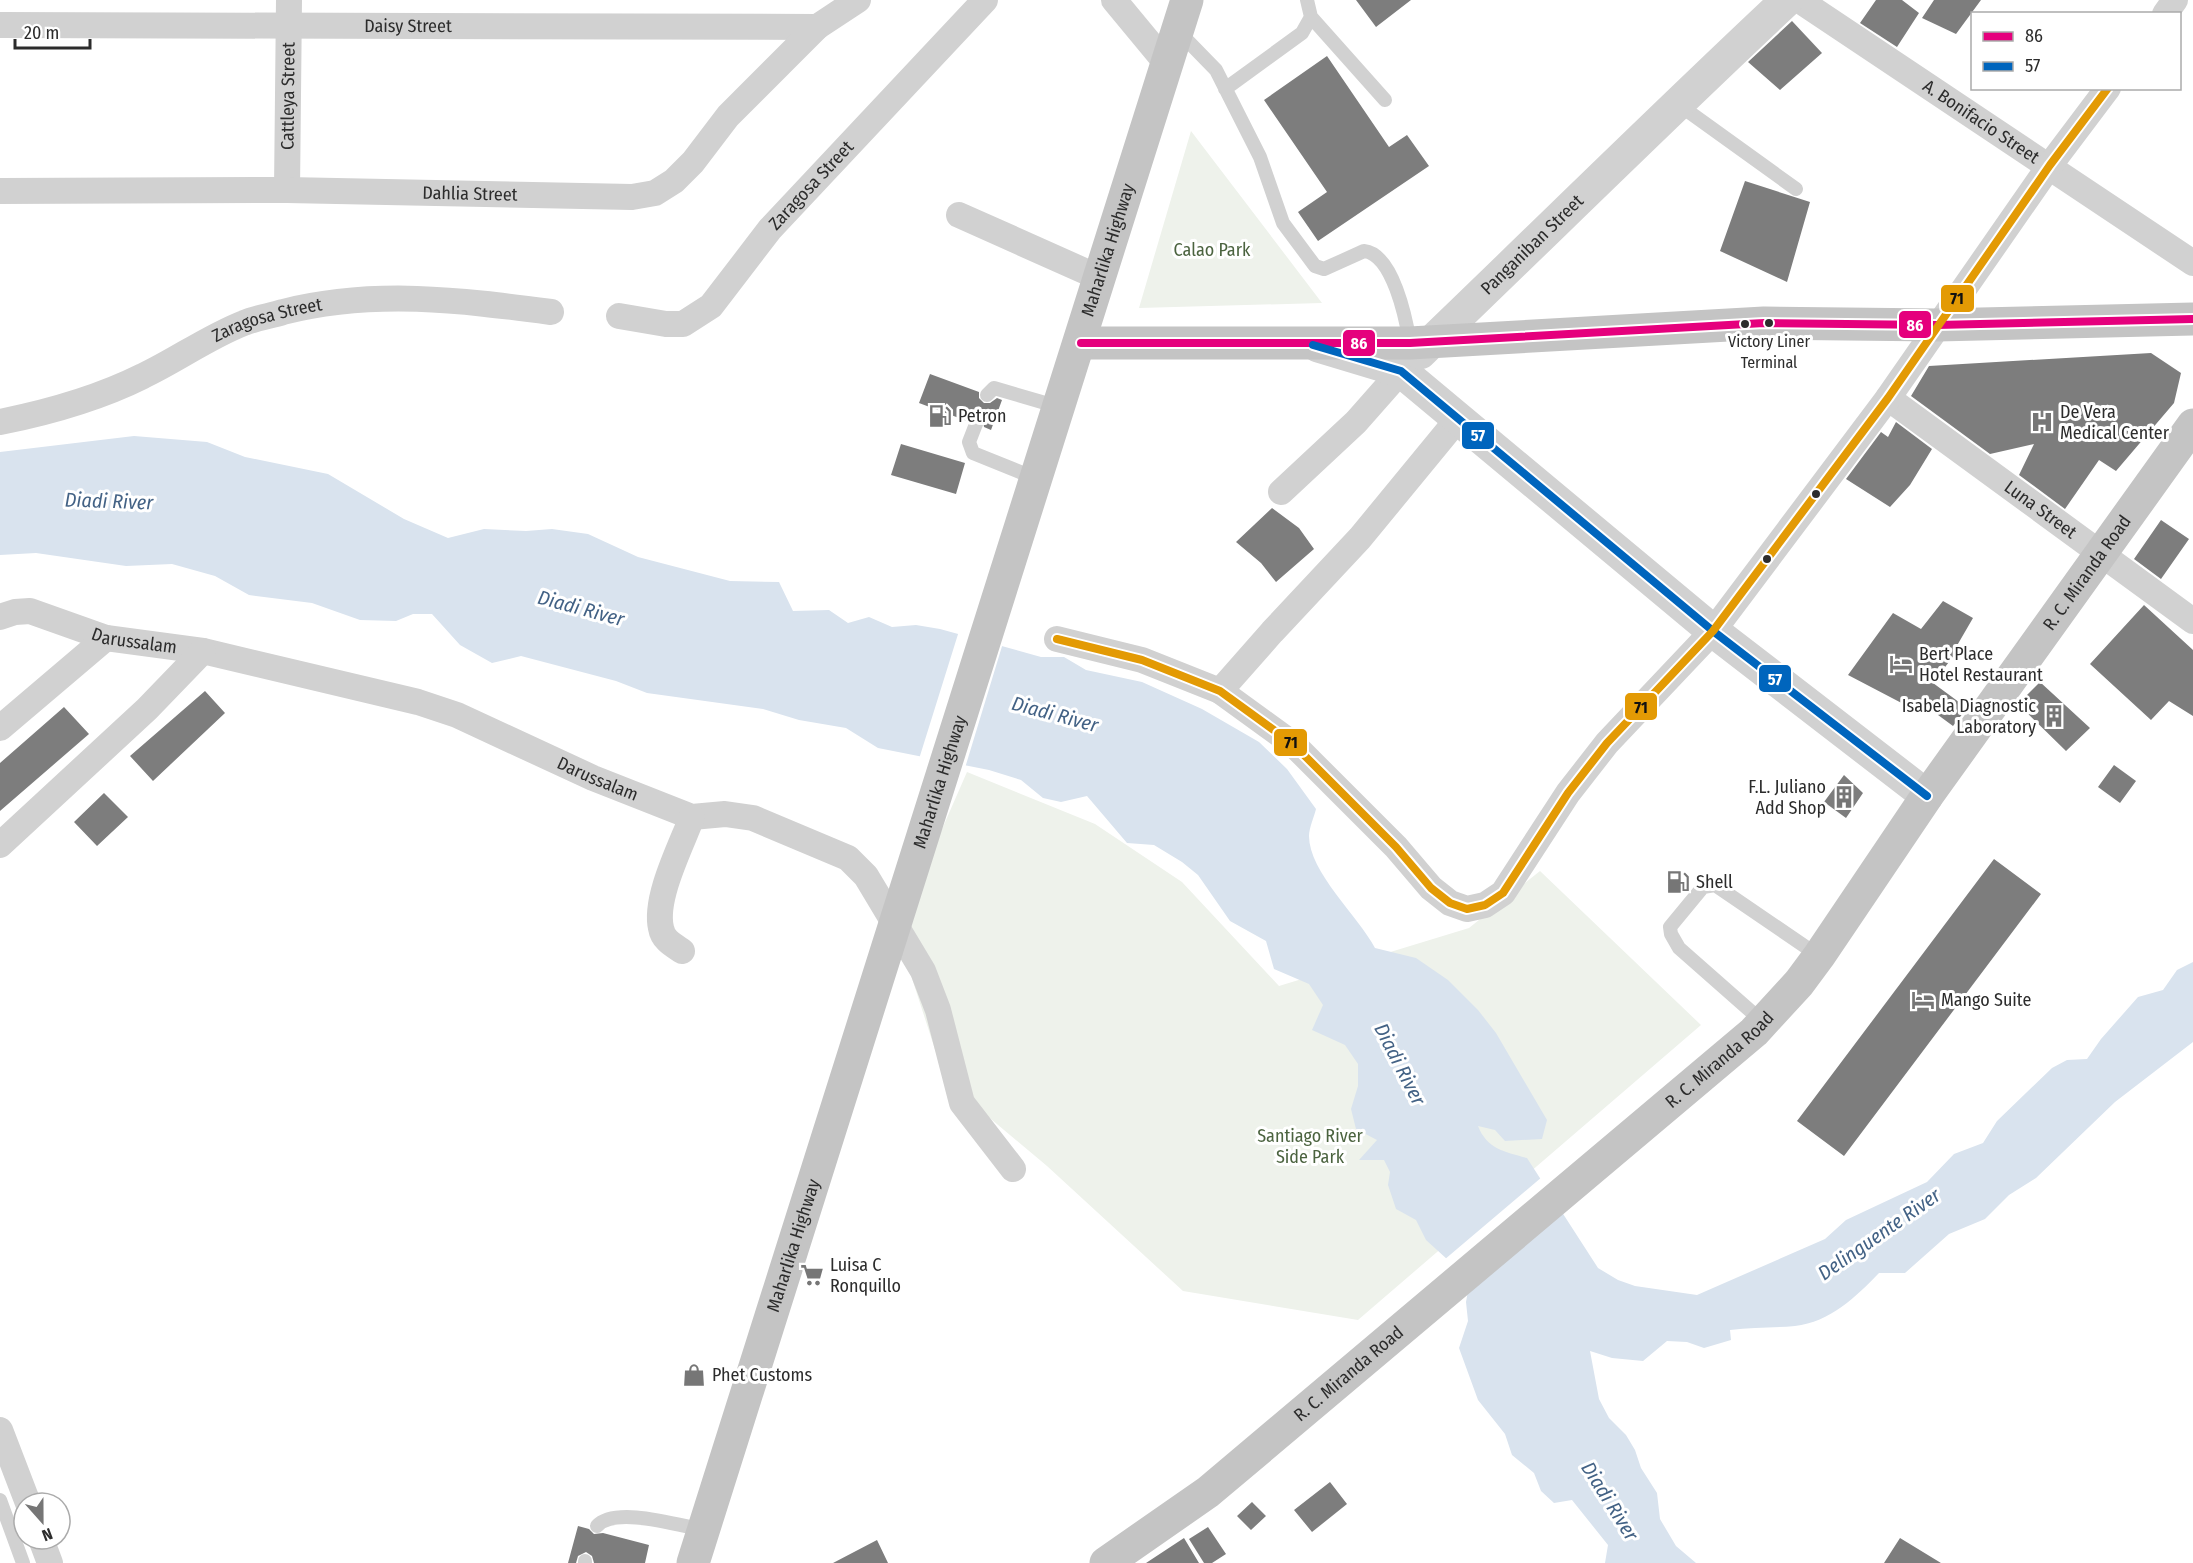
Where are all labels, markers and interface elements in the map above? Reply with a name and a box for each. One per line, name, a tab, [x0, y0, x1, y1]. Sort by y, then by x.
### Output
scale bar	[15, 12, 90, 50]
legend	[1971, 12, 2181, 90]
street label: Daisy Street	[364, 15, 452, 37]
text: 20 m	[24, 22, 59, 44]
text: 86	[2025, 25, 2043, 47]
street label: Cattleya Street	[276, 42, 300, 150]
text: 57	[2025, 55, 2040, 77]
street label: A. Bonifacio Street	[1919, 75, 2044, 168]
street label: Zaragosa Street	[764, 136, 858, 234]
street label: Maharlika Highway	[1077, 181, 1139, 319]
street label: Dahlia Street	[422, 182, 518, 206]
street label: Panganiban Street	[1476, 190, 1588, 299]
park label: Calao Park	[1174, 239, 1251, 261]
line badge: 71	[1940, 284, 1975, 313]
text: 71	[1950, 289, 1964, 308]
street label: Zaragosa Street	[208, 293, 324, 347]
line badge: 86	[1898, 310, 1932, 339]
text: 86	[1907, 316, 1923, 335]
marker: Victory Liner Terminal	[1763, 317, 1775, 329]
unlabelled marker	[1739, 318, 1751, 330]
line badge: 86	[1342, 329, 1376, 357]
place label: Victory Liner Terminal	[1728, 332, 1810, 372]
text: 86	[1351, 334, 1367, 353]
place label: De Vera Medical Center	[2060, 401, 2170, 444]
fuel station icon: Petron	[927, 403, 953, 429]
place label: Petron	[958, 405, 1006, 427]
hospital icon: De Vera Medical Center	[2029, 409, 2055, 435]
line badge: 57	[1461, 421, 1495, 450]
text: 57	[1471, 426, 1485, 445]
street label: Luna Street	[2000, 476, 2081, 543]
water label: Diadi River	[64, 487, 155, 515]
unlabelled marker	[1810, 488, 1822, 500]
street label: R. C. Miranda Road	[2038, 511, 2136, 635]
unlabelled marker	[1761, 553, 1773, 565]
water label: Diadi River	[535, 585, 628, 631]
street label: Darussalam	[89, 623, 178, 658]
place label: Bert Place Hotel Restaurant	[1919, 643, 2043, 686]
hotel icon: Bert Place Hotel Restaurant	[1888, 651, 1914, 677]
line badge: 57	[1758, 664, 1792, 693]
text: 57	[1768, 670, 1782, 689]
water label: Diadi River	[1009, 691, 1102, 737]
line badge: 71	[1624, 692, 1658, 721]
place label: Isabela Diagnostic Laboratory	[1902, 695, 2036, 738]
text: 71	[1634, 698, 1648, 717]
building icon: Isabela Diagnostic Laboratory	[2041, 703, 2067, 729]
street label: Maharlika Highway	[908, 713, 971, 851]
line badge: 71	[1273, 728, 1308, 757]
text: 71	[1284, 733, 1298, 752]
street label: Darussalam	[554, 752, 641, 806]
place label: F.L. Juliano Add Shop	[1748, 776, 1826, 819]
building icon: F.L. Juliano Add Shop	[1831, 784, 1857, 810]
fuel station icon: Shell	[1665, 869, 1691, 895]
place label: Shell	[1696, 871, 1733, 893]
hotel icon: Mango Suite	[1910, 987, 1936, 1013]
place label: Mango Suite	[1941, 989, 2031, 1011]
street label: R. C. Miranda Road	[1661, 1007, 1778, 1113]
water label: Diadi River	[1369, 1019, 1431, 1110]
park label: Santiago River Side Park	[1257, 1125, 1364, 1168]
street label: Maharlika Highway	[762, 1176, 825, 1315]
water label: Delinguente River	[1813, 1182, 1946, 1285]
place label: Luisa C Ronquillo	[830, 1254, 901, 1297]
supermarket icon: Luisa C Ronquillo	[799, 1262, 825, 1288]
street label: R. C. Miranda Road	[1289, 1321, 1408, 1426]
shop icon: Phet Customs	[681, 1362, 707, 1388]
place label: Phet Customs	[712, 1364, 812, 1386]
water label: Diadi River	[1576, 1457, 1644, 1546]
north arrow	[12, 1491, 72, 1551]
text: N	[39, 1524, 55, 1545]

